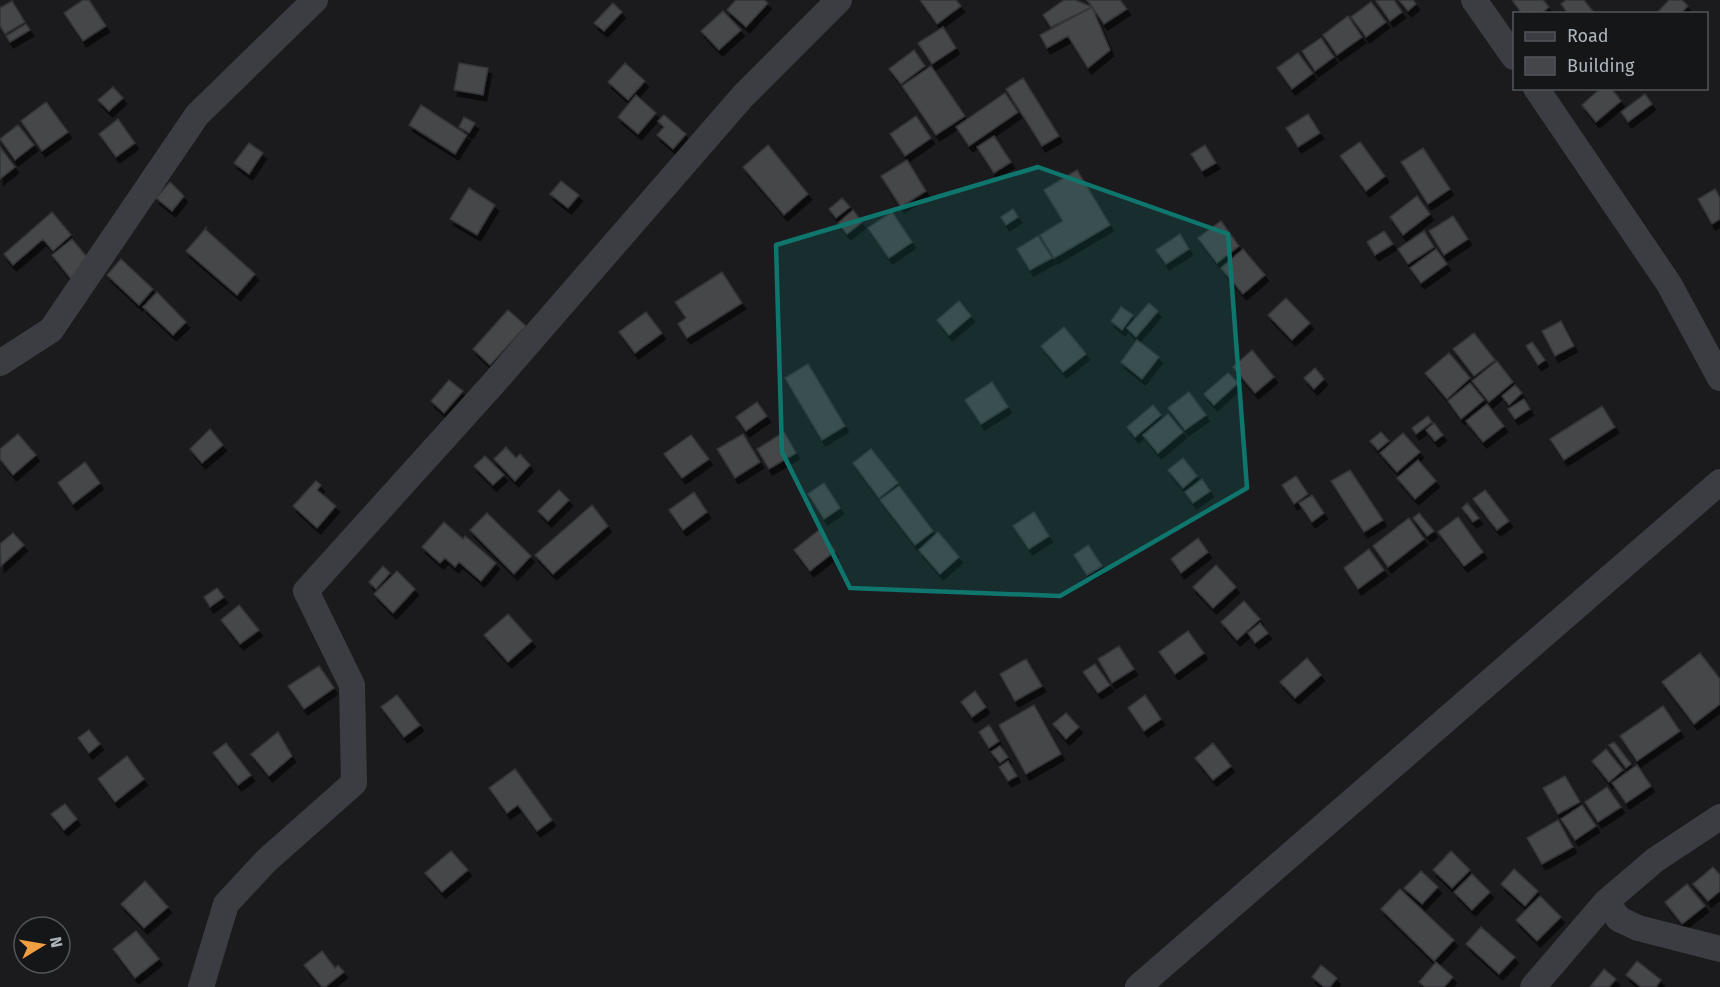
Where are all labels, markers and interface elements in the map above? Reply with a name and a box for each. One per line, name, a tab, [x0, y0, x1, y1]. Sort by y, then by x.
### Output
legend	[1513, 12, 1708, 90]
text: Road	[1567, 25, 1609, 47]
text: Building	[1567, 55, 1635, 77]
north arrow	[12, 915, 72, 975]
text: N	[46, 935, 67, 949]

